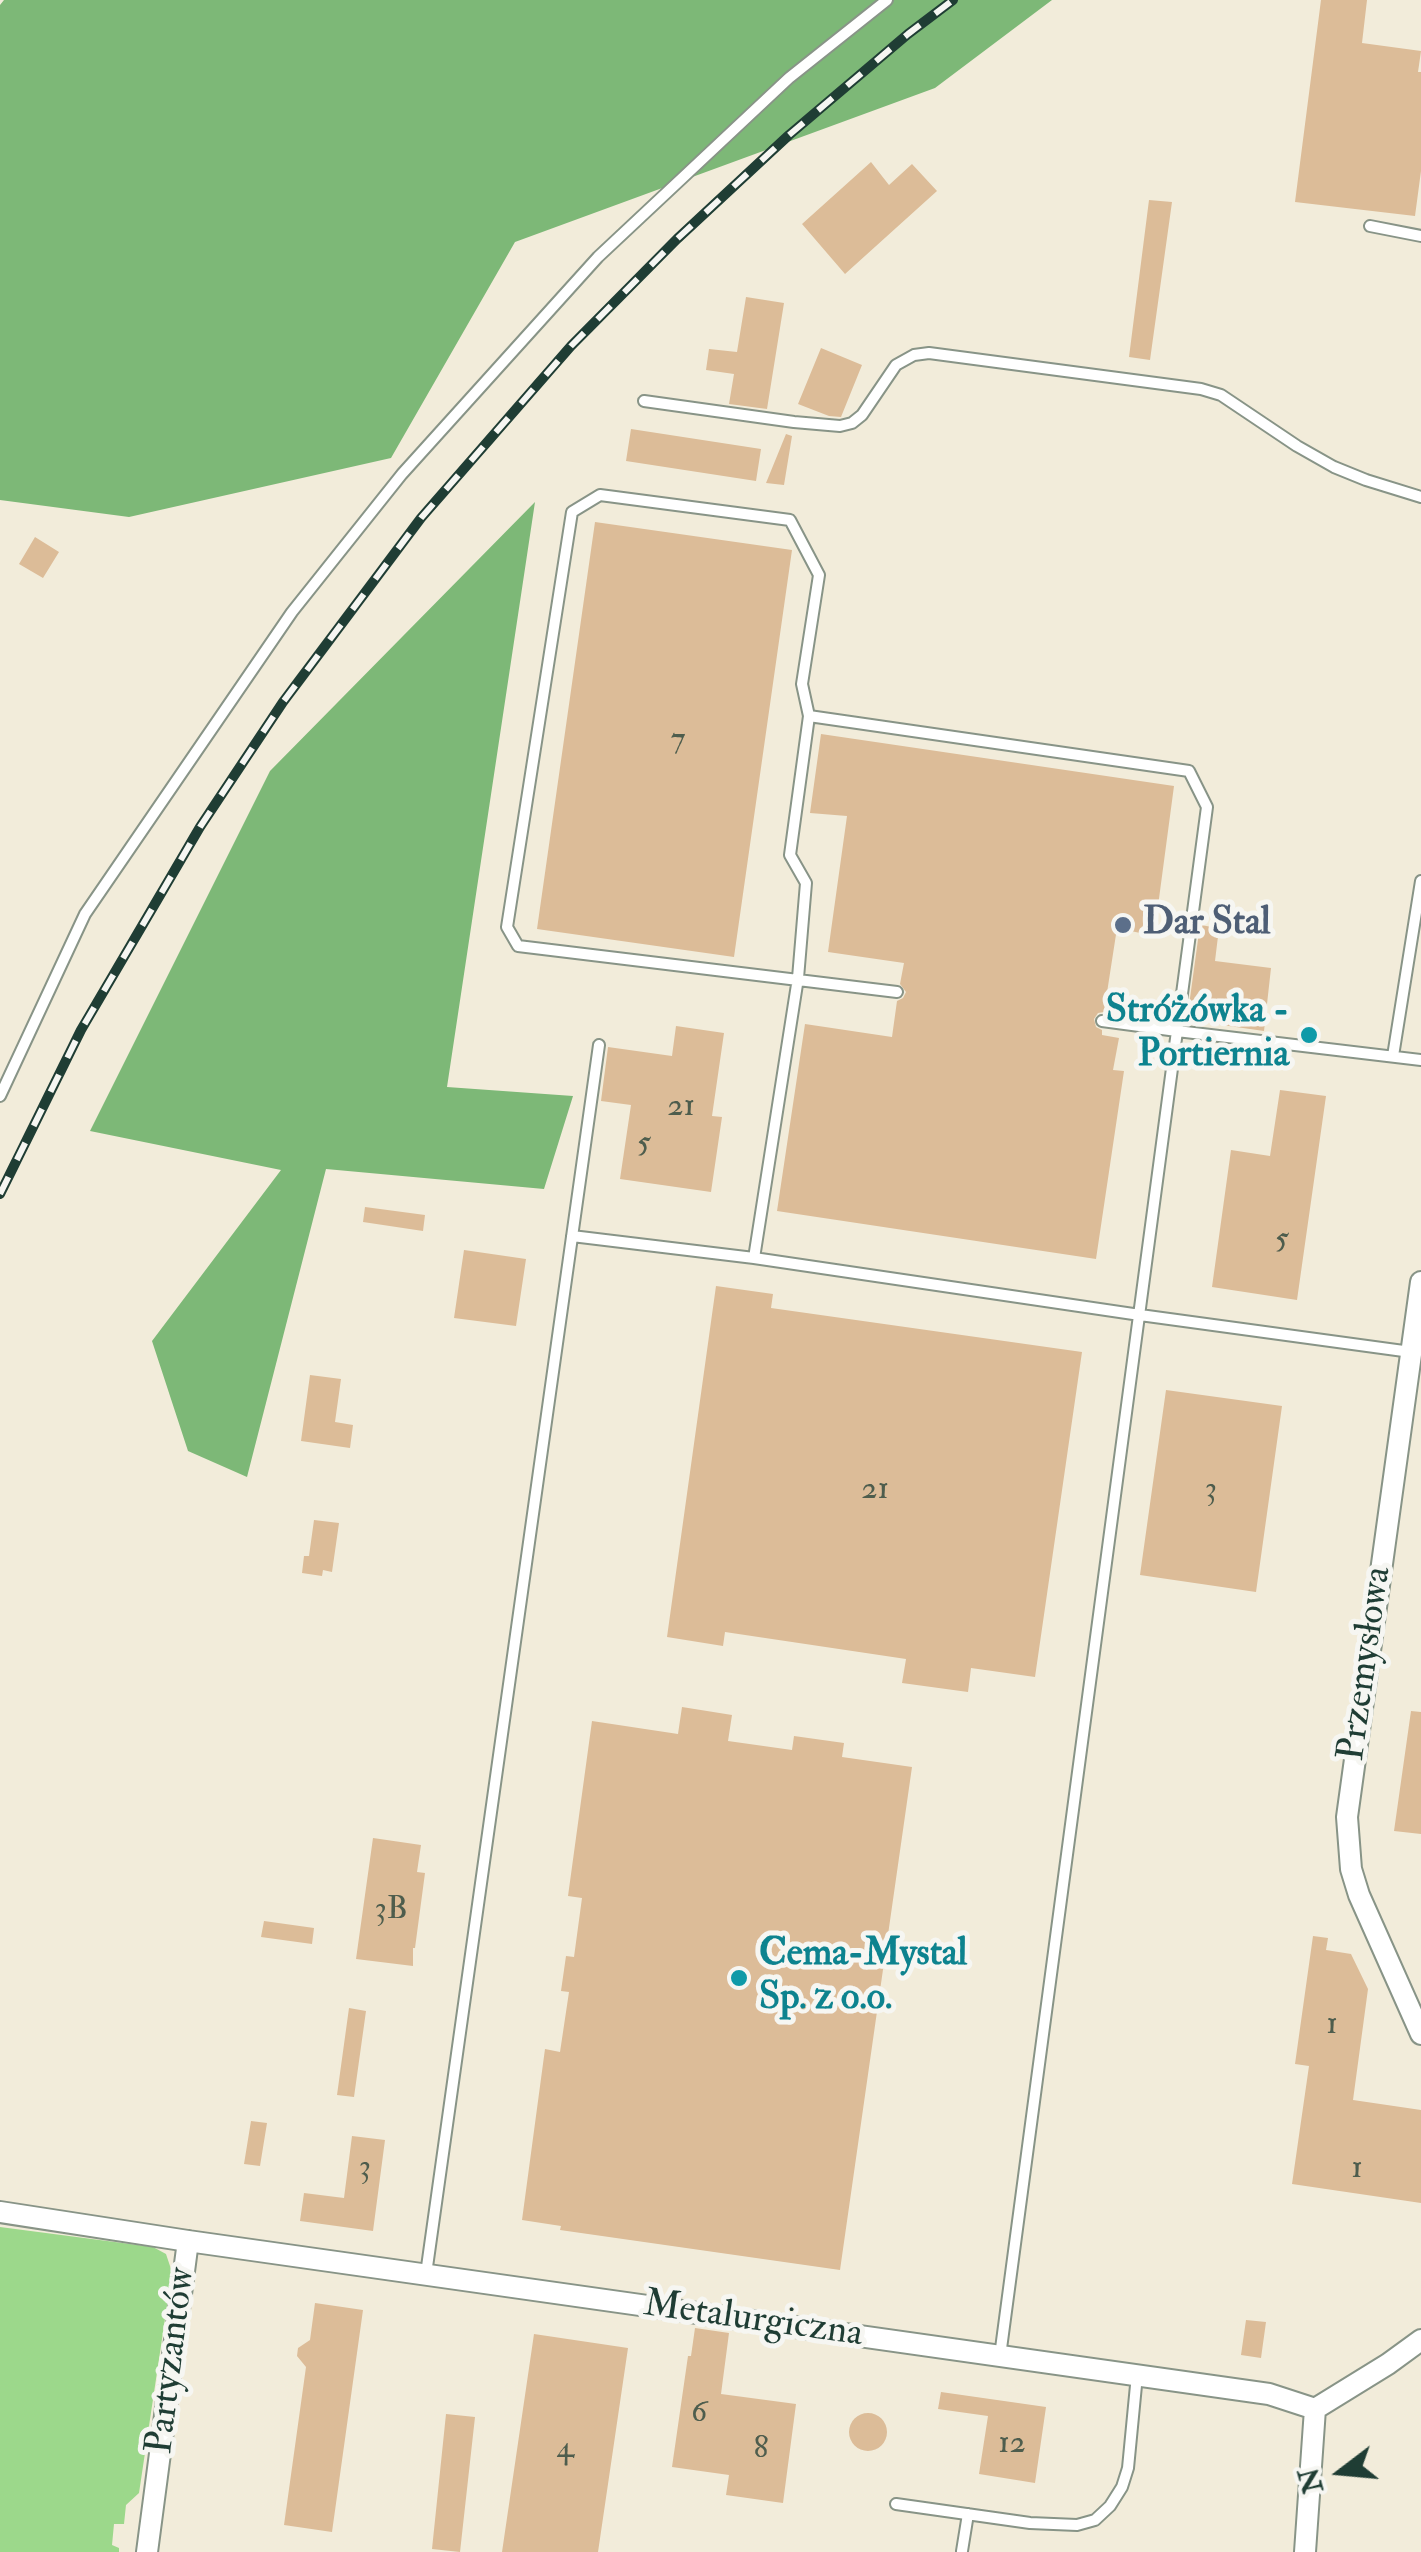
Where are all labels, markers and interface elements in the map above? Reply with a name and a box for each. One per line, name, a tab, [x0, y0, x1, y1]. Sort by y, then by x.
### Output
house number: 7	[671, 722, 685, 760]
place label: Dar Stal	[1143, 902, 1271, 948]
marker: Dar Stal	[1112, 914, 1134, 936]
place label: Stróżówka - Portiernia	[1106, 990, 1289, 1080]
marker: Stróżówka - Portiernia	[1298, 1024, 1320, 1046]
house number: 21	[667, 1089, 695, 1127]
house number: 5	[637, 1126, 651, 1164]
house number: 5	[1275, 1222, 1289, 1260]
house number: 21	[861, 1472, 889, 1510]
house number: 3	[1205, 1472, 1217, 1510]
street label: Przemysłowa	[1331, 1564, 1403, 1764]
house number: 3B	[374, 1892, 408, 1930]
place label: Cema-Mystal Sp. z o.o.	[759, 1933, 967, 2022]
marker: Cema-Mystal Sp. z o.o.	[728, 1967, 750, 1989]
house number: 1	[1326, 2007, 1338, 2045]
house number: 3	[359, 2150, 371, 2188]
house number: 1	[1351, 2151, 1363, 2189]
street label: Partyzantów	[139, 2265, 207, 2457]
street label: Metalurgiczna	[641, 2283, 865, 2359]
house number: 6	[691, 2395, 707, 2433]
north arrow	[1291, 2422, 1391, 2522]
house number: 12	[998, 2426, 1026, 2464]
house number: 4	[556, 2431, 574, 2469]
house number: 8	[753, 2431, 769, 2469]
text: N	[1291, 2464, 1332, 2497]

